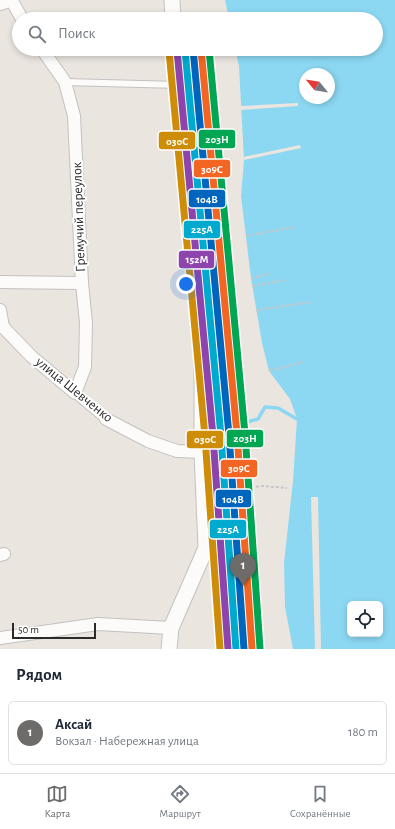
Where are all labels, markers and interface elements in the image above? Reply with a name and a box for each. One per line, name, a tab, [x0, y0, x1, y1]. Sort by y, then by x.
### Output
search box	[12, 12, 383, 56]
icon: search	[26, 23, 48, 45]
text: Поиск	[58, 26, 96, 41]
north arrow	[299, 68, 335, 104]
line badge: 203Н	[198, 129, 236, 149]
line badge: 030C	[158, 131, 196, 150]
text: 203Н	[205, 134, 229, 145]
text: 030C	[166, 136, 188, 147]
line badge: 309С	[193, 159, 231, 178]
street label: Гремучий переулок	[70, 161, 88, 272]
text: 309С	[201, 164, 223, 175]
line badge: 104В	[188, 189, 226, 208]
text: 104В	[196, 194, 218, 205]
line badge: 225А	[183, 220, 221, 239]
text: 225А	[191, 224, 213, 235]
line badge: 152М	[178, 250, 215, 269]
text: 152М	[186, 254, 208, 265]
your location	[176, 274, 196, 294]
street label: улица Шевченко	[32, 354, 115, 425]
line badge: 203Н	[226, 429, 264, 448]
line badge: 030C	[186, 430, 224, 449]
text: 203Н	[233, 433, 257, 444]
text: 030C	[194, 434, 216, 445]
line badge: 309С	[220, 459, 258, 478]
text: 309С	[228, 463, 250, 474]
line badge: 104В	[215, 489, 252, 508]
text: 104В	[222, 494, 244, 505]
line badge: 225А	[209, 519, 247, 539]
text: 225А	[217, 524, 239, 535]
pin: 1	[230, 553, 256, 586]
map controls	[347, 601, 383, 637]
button: locate	[347, 601, 383, 637]
scale bar	[12, 621, 96, 640]
text: 50 m	[18, 624, 39, 635]
text: Рядом	[16, 666, 62, 683]
text: Аксай	[55, 717, 92, 732]
text: 1	[28, 726, 32, 739]
text: 180 m	[348, 726, 378, 739]
text: Вокзал · Набережная улица	[55, 735, 199, 748]
tab: Карта	[45, 783, 70, 820]
tab: Маршрут	[159, 783, 201, 820]
tab: Сохранённые	[290, 783, 350, 820]

